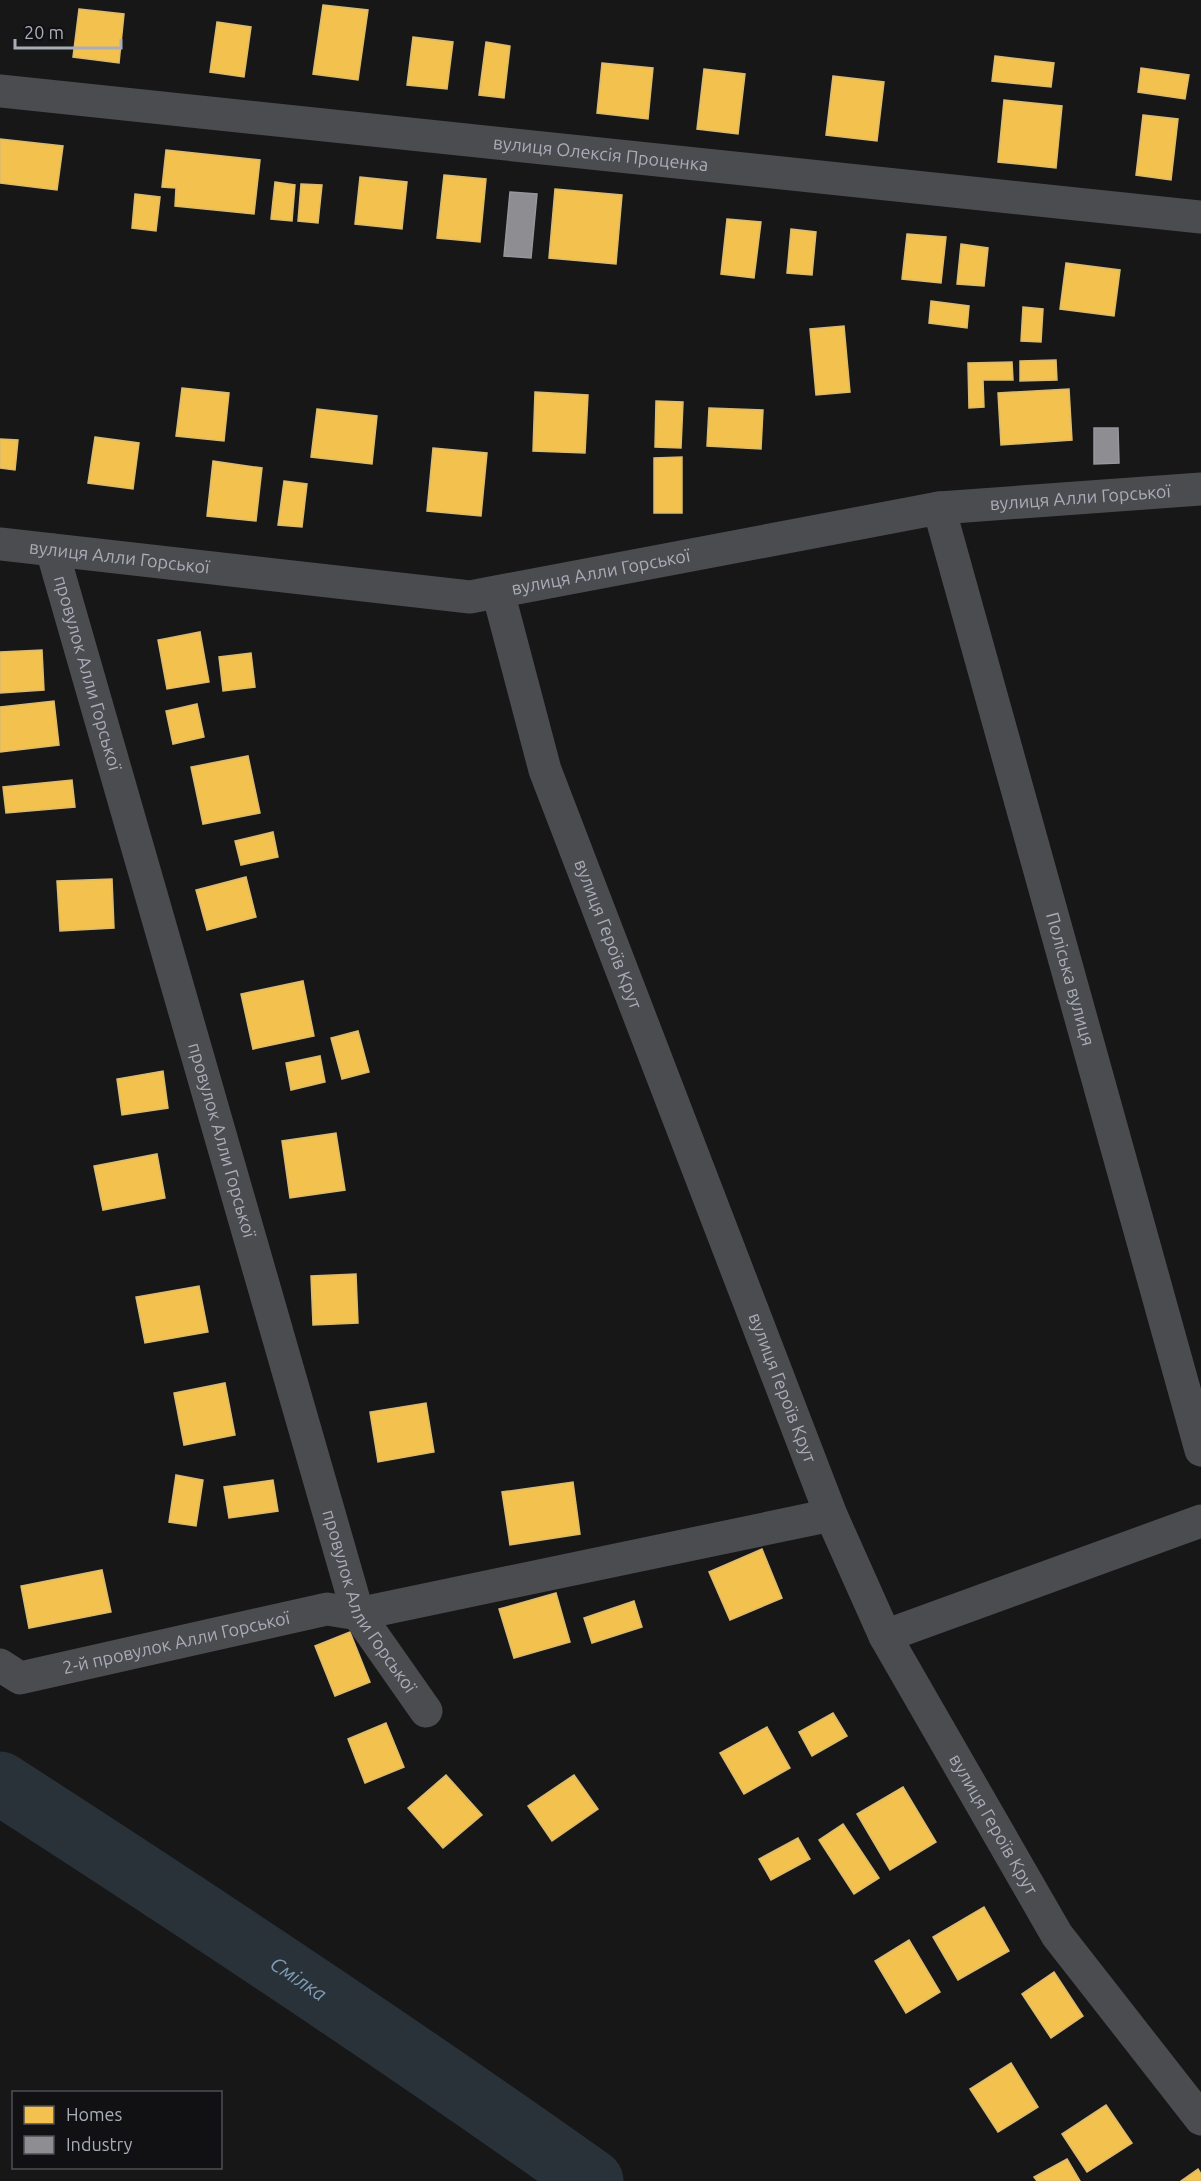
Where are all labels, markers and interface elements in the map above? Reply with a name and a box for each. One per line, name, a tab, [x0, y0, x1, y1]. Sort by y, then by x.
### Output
scale bar	[15, 12, 122, 50]
text: 20 m	[24, 22, 64, 42]
street label: вулиця Олексія Проценка	[492, 132, 709, 174]
street label: вулиця Алли Горської	[989, 480, 1172, 513]
street label: вулиця Алли Горської	[28, 536, 211, 577]
street label: вулиця Алли Горської	[509, 544, 692, 598]
street label: провулок Алли Горської	[51, 573, 126, 773]
street label: вулиця Героїв Крут	[571, 856, 647, 1012]
street label: Поліська вулиця	[1043, 910, 1099, 1048]
street label: провулок Алли Горської	[185, 1040, 260, 1240]
street label: вулиця Героїв Крут	[745, 1310, 821, 1465]
street label: провулок Алли Горської	[319, 1507, 421, 1697]
street label: 2-й провулок Алли Горської	[61, 1607, 292, 1677]
street label: вулиця Героїв Крут	[946, 1750, 1043, 1898]
water label: Смілка	[266, 1951, 331, 2005]
legend	[12, 2091, 222, 2169]
text: Homes	[66, 2104, 123, 2124]
text: Industry	[66, 2134, 133, 2154]

